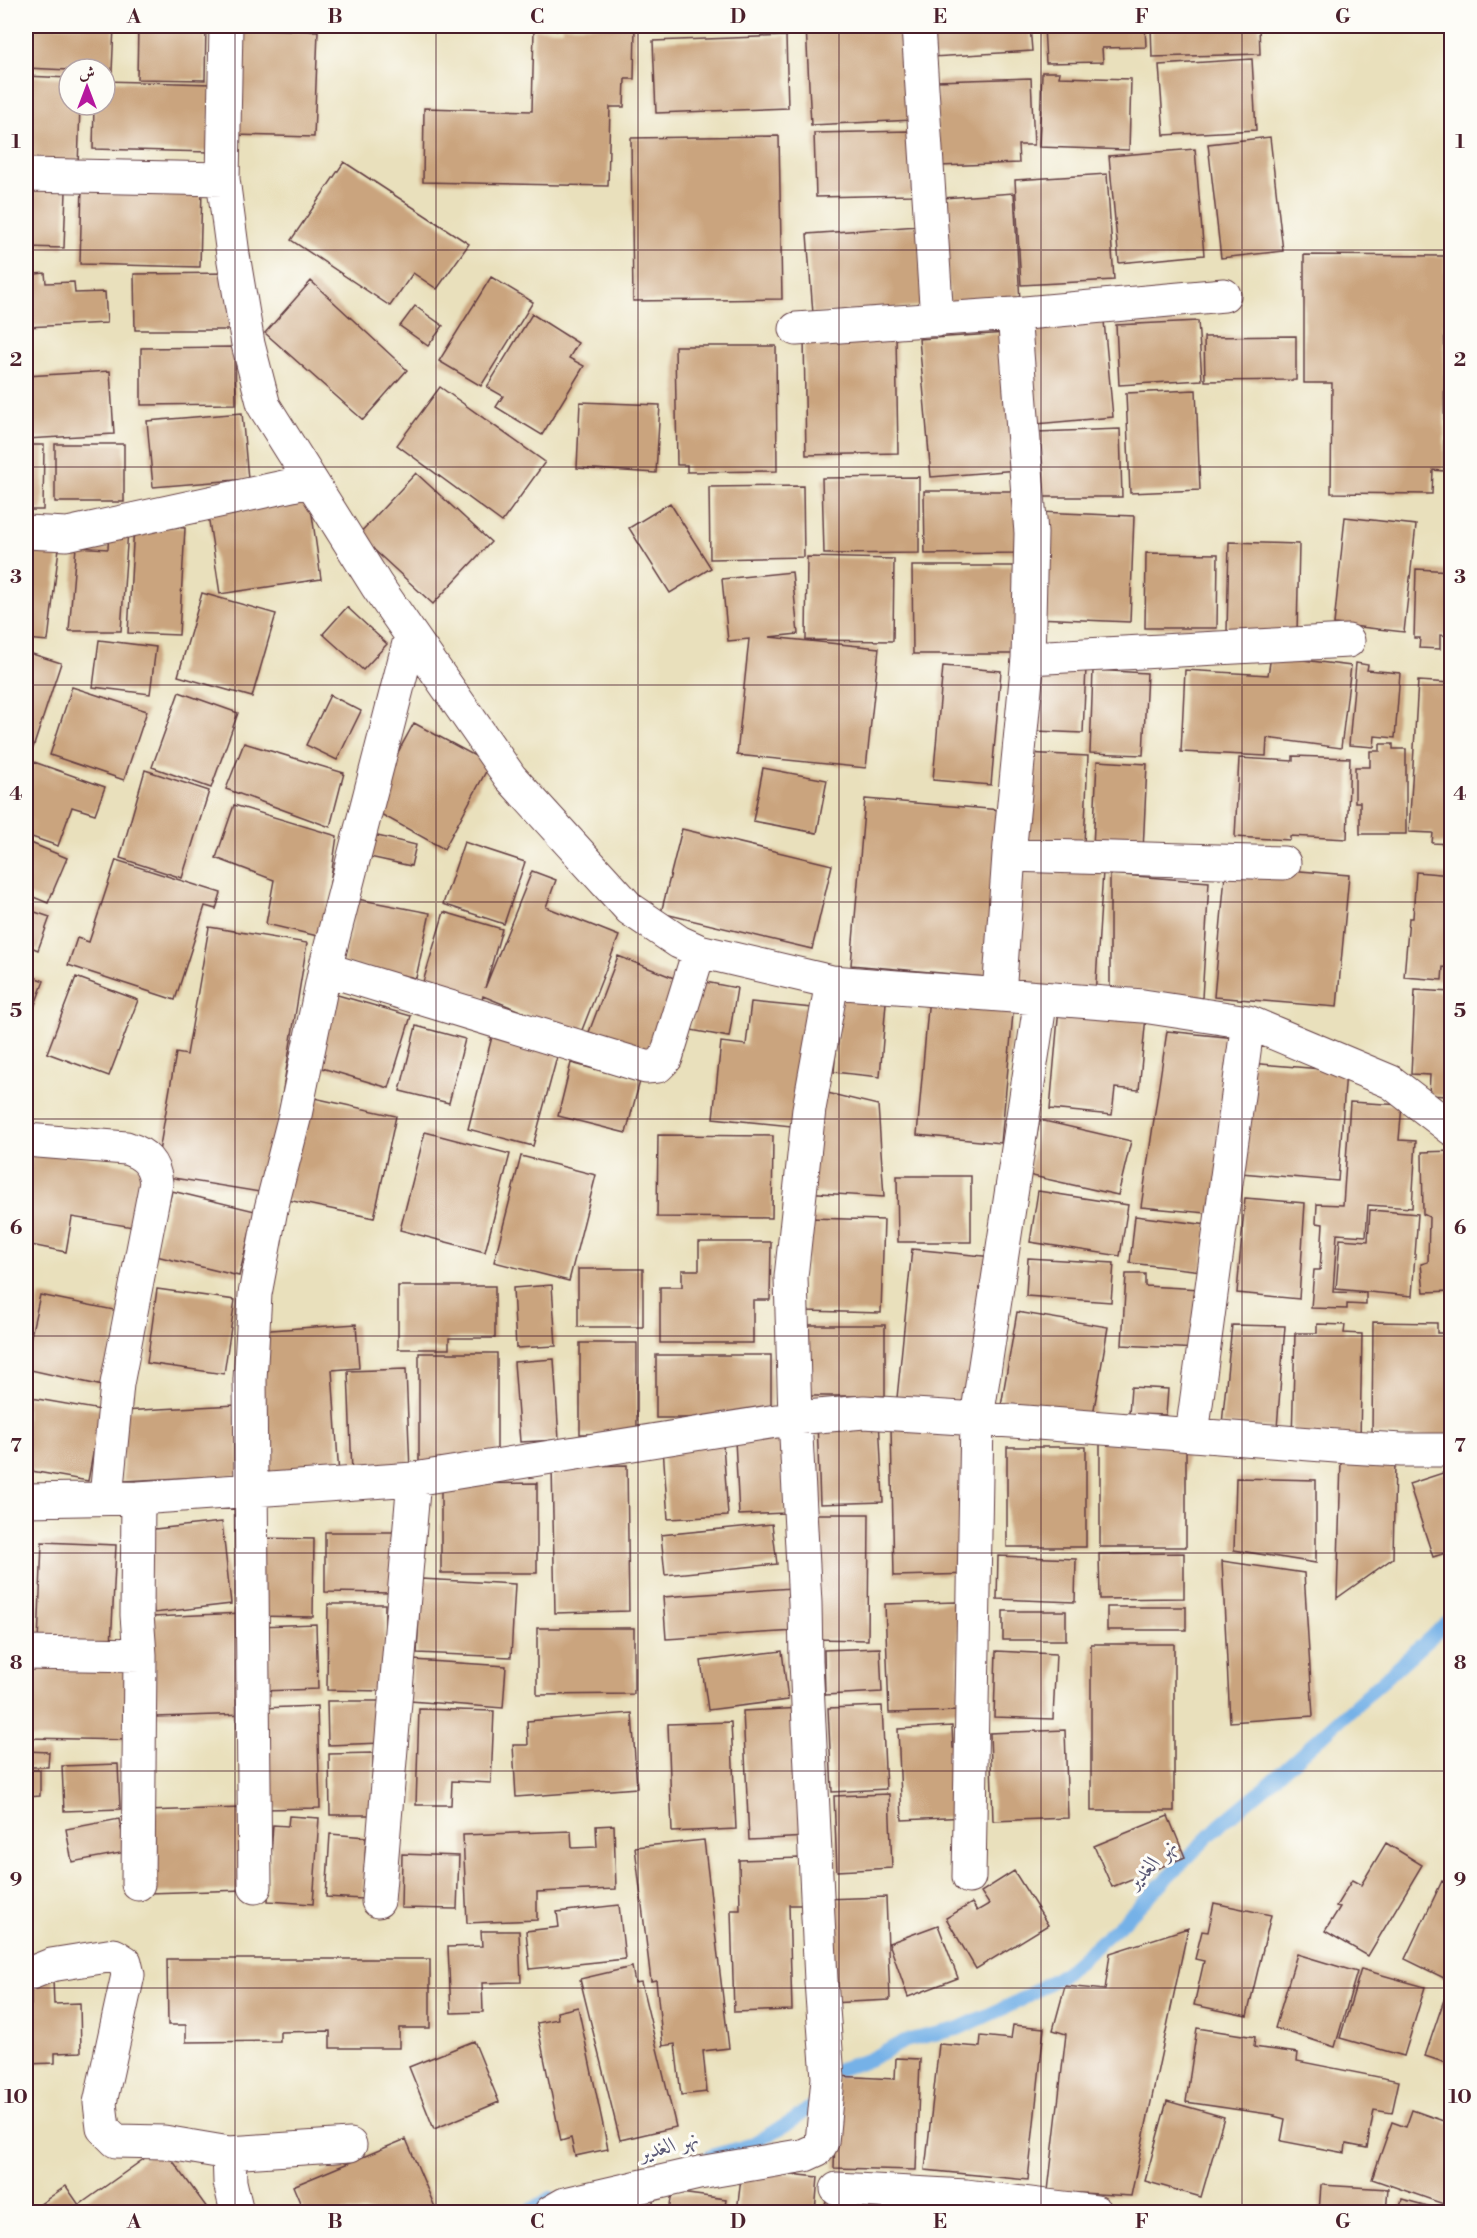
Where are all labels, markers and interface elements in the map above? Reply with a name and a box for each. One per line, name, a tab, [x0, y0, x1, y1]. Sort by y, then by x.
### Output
text: A	[126, 5, 142, 30]
text: B	[327, 5, 343, 30]
text: C	[530, 5, 544, 30]
text: D	[730, 5, 746, 30]
text: E	[933, 5, 947, 30]
text: F	[1135, 5, 1149, 30]
text: G	[1335, 5, 1351, 30]
north arrow	[57, 57, 117, 117]
text: ش	[79, 63, 95, 83]
text: 1	[11, 130, 21, 155]
text: 1	[1455, 130, 1465, 155]
text: 2	[10, 348, 22, 373]
text: 2	[1454, 348, 1466, 373]
text: 3	[10, 565, 22, 590]
text: 3	[1454, 565, 1466, 590]
text: 4	[9, 782, 23, 807]
text: 4	[1453, 782, 1467, 807]
text: 5	[10, 999, 22, 1024]
text: 5	[1454, 999, 1466, 1024]
text: 6	[10, 1216, 23, 1241]
text: 6	[1454, 1216, 1467, 1241]
text: 7	[10, 1434, 22, 1459]
text: 7	[1454, 1434, 1466, 1459]
text: 8	[10, 1651, 23, 1676]
text: 8	[1454, 1651, 1467, 1676]
water label: نهر الغدير	[1119, 1833, 1183, 1897]
text: 9	[10, 1868, 22, 1893]
text: 9	[1454, 1868, 1466, 1893]
text: 10	[4, 2085, 28, 2110]
text: 10	[1448, 2085, 1472, 2110]
water label: نهر الغدير	[634, 2125, 702, 2168]
text: A	[126, 2210, 142, 2235]
text: B	[327, 2210, 343, 2235]
text: C	[530, 2210, 544, 2235]
text: D	[730, 2210, 746, 2235]
text: E	[933, 2210, 947, 2235]
text: F	[1135, 2210, 1149, 2235]
text: G	[1335, 2210, 1351, 2235]

